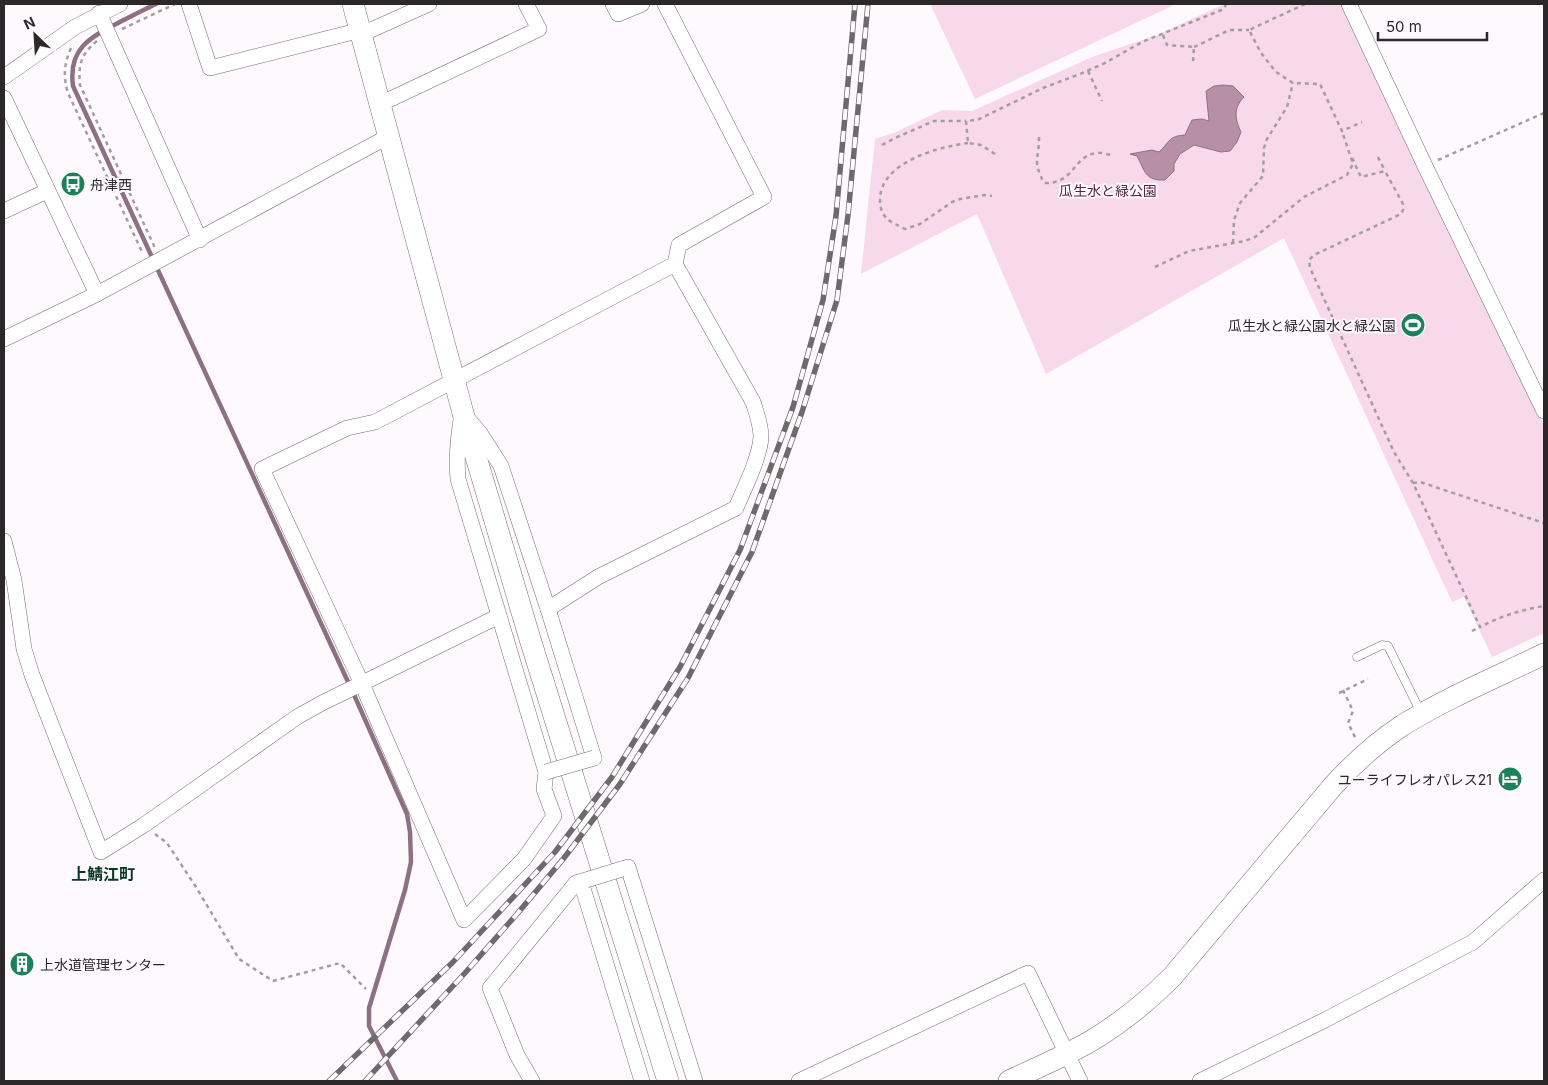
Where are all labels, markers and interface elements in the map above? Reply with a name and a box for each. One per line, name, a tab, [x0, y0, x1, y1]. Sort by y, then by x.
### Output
north arrow	[10, 10, 60, 60]
scale bar	[1378, 10, 1487, 42]
text: N	[21, 13, 38, 33]
text: 50 m	[1386, 17, 1422, 36]
bus stop icon: 舟津西	[60, 171, 86, 197]
place label: 舟津西	[90, 176, 132, 193]
park label: 瓜生水と緑公園	[1059, 182, 1157, 199]
sports icon: 瓜生水と緑公園水と緑公園	[1400, 312, 1426, 338]
place label: 瓜生水と緑公園水と緑公園	[1228, 317, 1396, 334]
hotel icon: ユーライフレオパレス21	[1497, 766, 1523, 792]
place label: ユーライフレオパレス21	[1338, 771, 1492, 788]
district label: 上鯖江町	[71, 864, 135, 884]
building icon: 上水道管理センター	[9, 951, 35, 977]
place label: 上水道管理センター	[40, 956, 166, 973]

